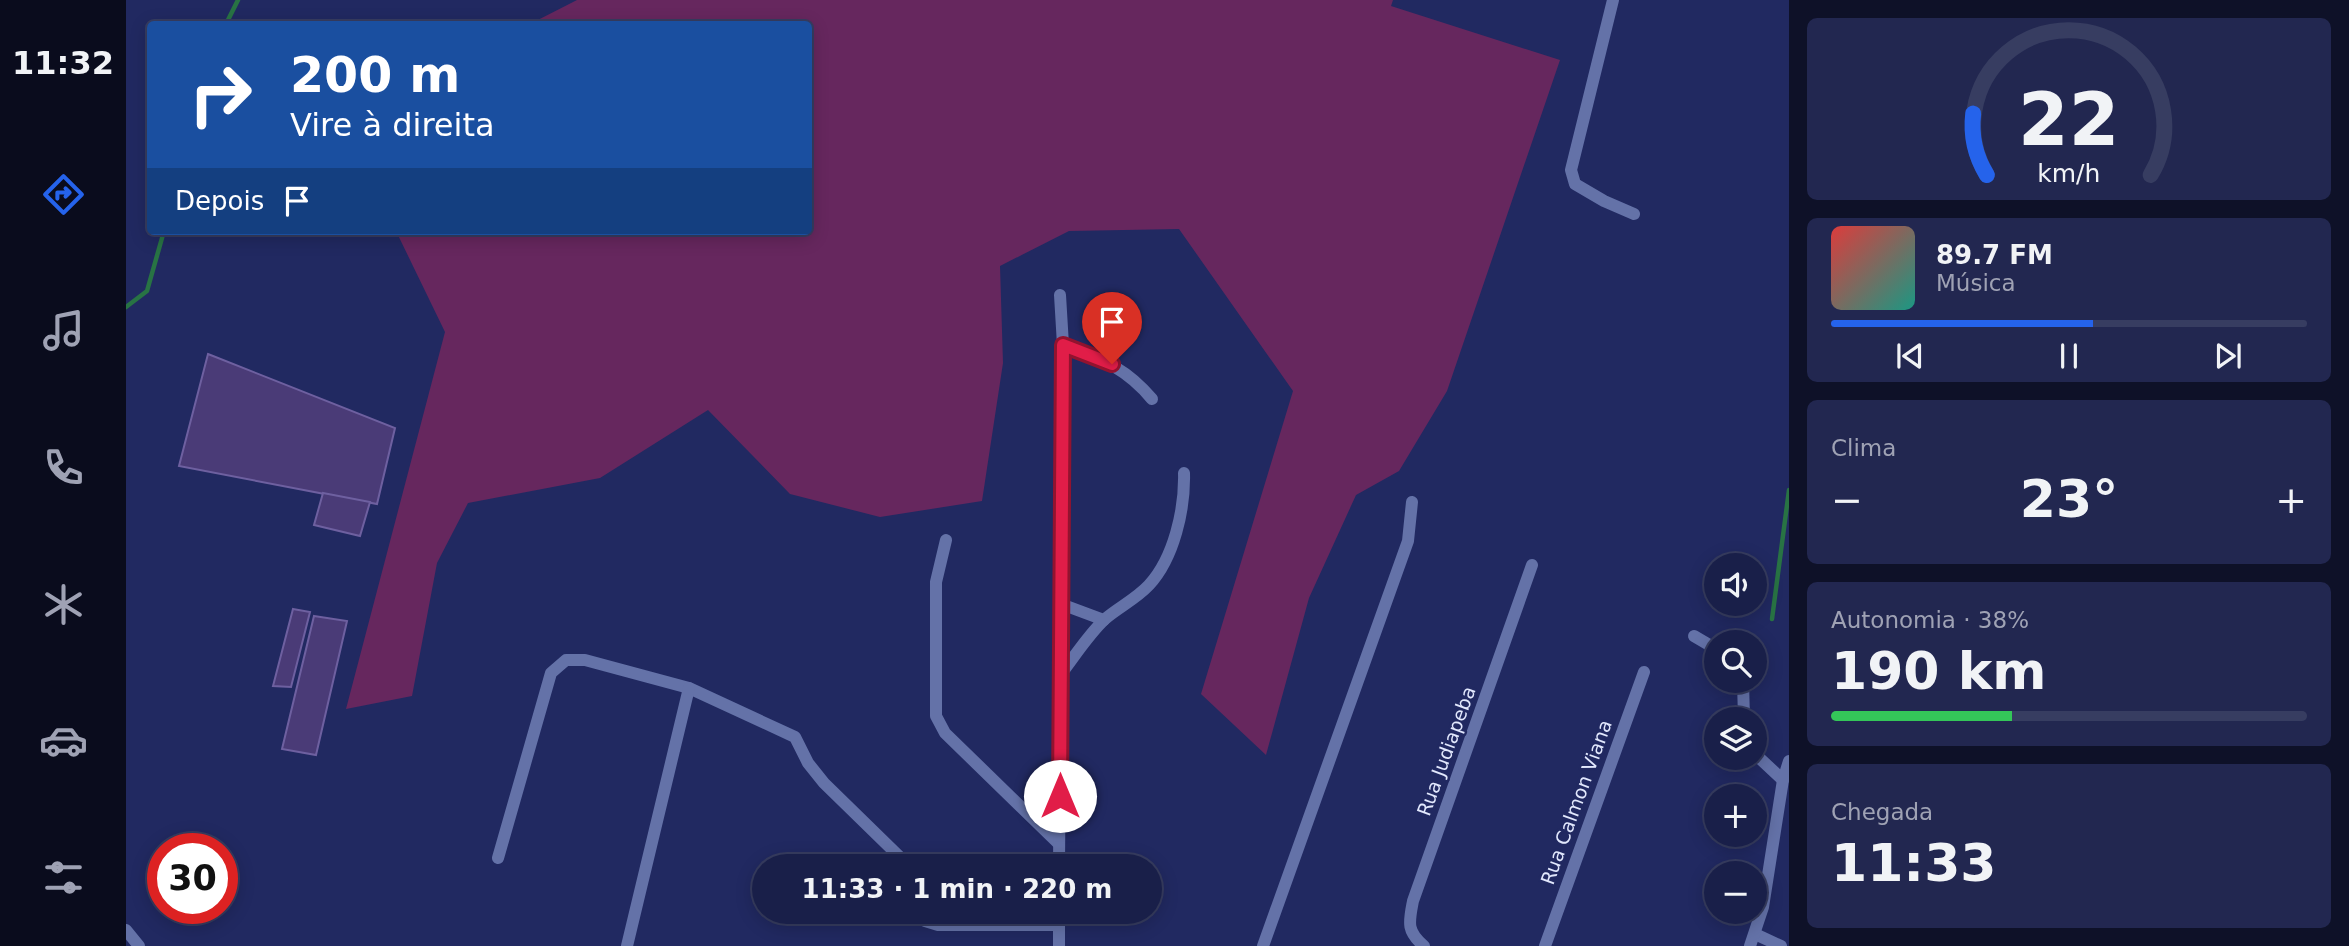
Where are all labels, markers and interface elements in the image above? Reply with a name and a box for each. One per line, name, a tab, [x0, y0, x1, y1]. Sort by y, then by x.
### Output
text: 11:32	[12, 44, 114, 82]
text: 200 m	[290, 47, 460, 104]
icon: right	[175, 49, 266, 140]
text: 22	[2018, 77, 2120, 162]
text: Vire à direita	[290, 106, 495, 144]
text: km/h	[2037, 159, 2101, 188]
icon: directions	[39, 170, 88, 219]
icon: arrive	[278, 182, 316, 220]
text: Depois	[175, 186, 264, 216]
text: 89.7 FM	[1936, 240, 2053, 270]
text: Música	[1936, 270, 2016, 296]
pin	[1082, 292, 1142, 364]
icon: arrive	[1093, 303, 1131, 341]
icon: music	[39, 306, 88, 355]
icon: previous	[1891, 337, 1929, 375]
icon: pause	[2050, 337, 2088, 375]
icon: next	[2209, 337, 2247, 375]
text: Clima	[1831, 435, 1896, 461]
icon: phone	[39, 443, 88, 492]
text: 23°	[2020, 469, 2118, 529]
text: −	[1831, 478, 1863, 522]
text: +	[2275, 478, 2307, 522]
map controls	[1704, 553, 1767, 924]
button: sound	[1704, 553, 1767, 616]
icon: climate	[39, 580, 88, 629]
text: Autonomia · 38%	[1831, 607, 2029, 633]
button: search	[1704, 630, 1767, 693]
text: 190 km	[1831, 641, 2046, 701]
street label: Rua Judiapeba	[1412, 683, 1480, 819]
button: layers	[1704, 707, 1767, 770]
icon: car	[39, 716, 88, 765]
street label: Rua Calmon Viana	[1536, 717, 1616, 887]
position arrow	[1023, 759, 1097, 833]
button: +	[1704, 784, 1767, 847]
text: Chegada	[1831, 799, 1933, 825]
speed limit sign: 30	[147, 833, 238, 924]
text: 11:33	[1831, 833, 1997, 893]
icon: filters	[39, 853, 88, 902]
button: −	[1704, 861, 1767, 924]
text: 11:33 · 1 min · 220 m	[802, 874, 1112, 904]

